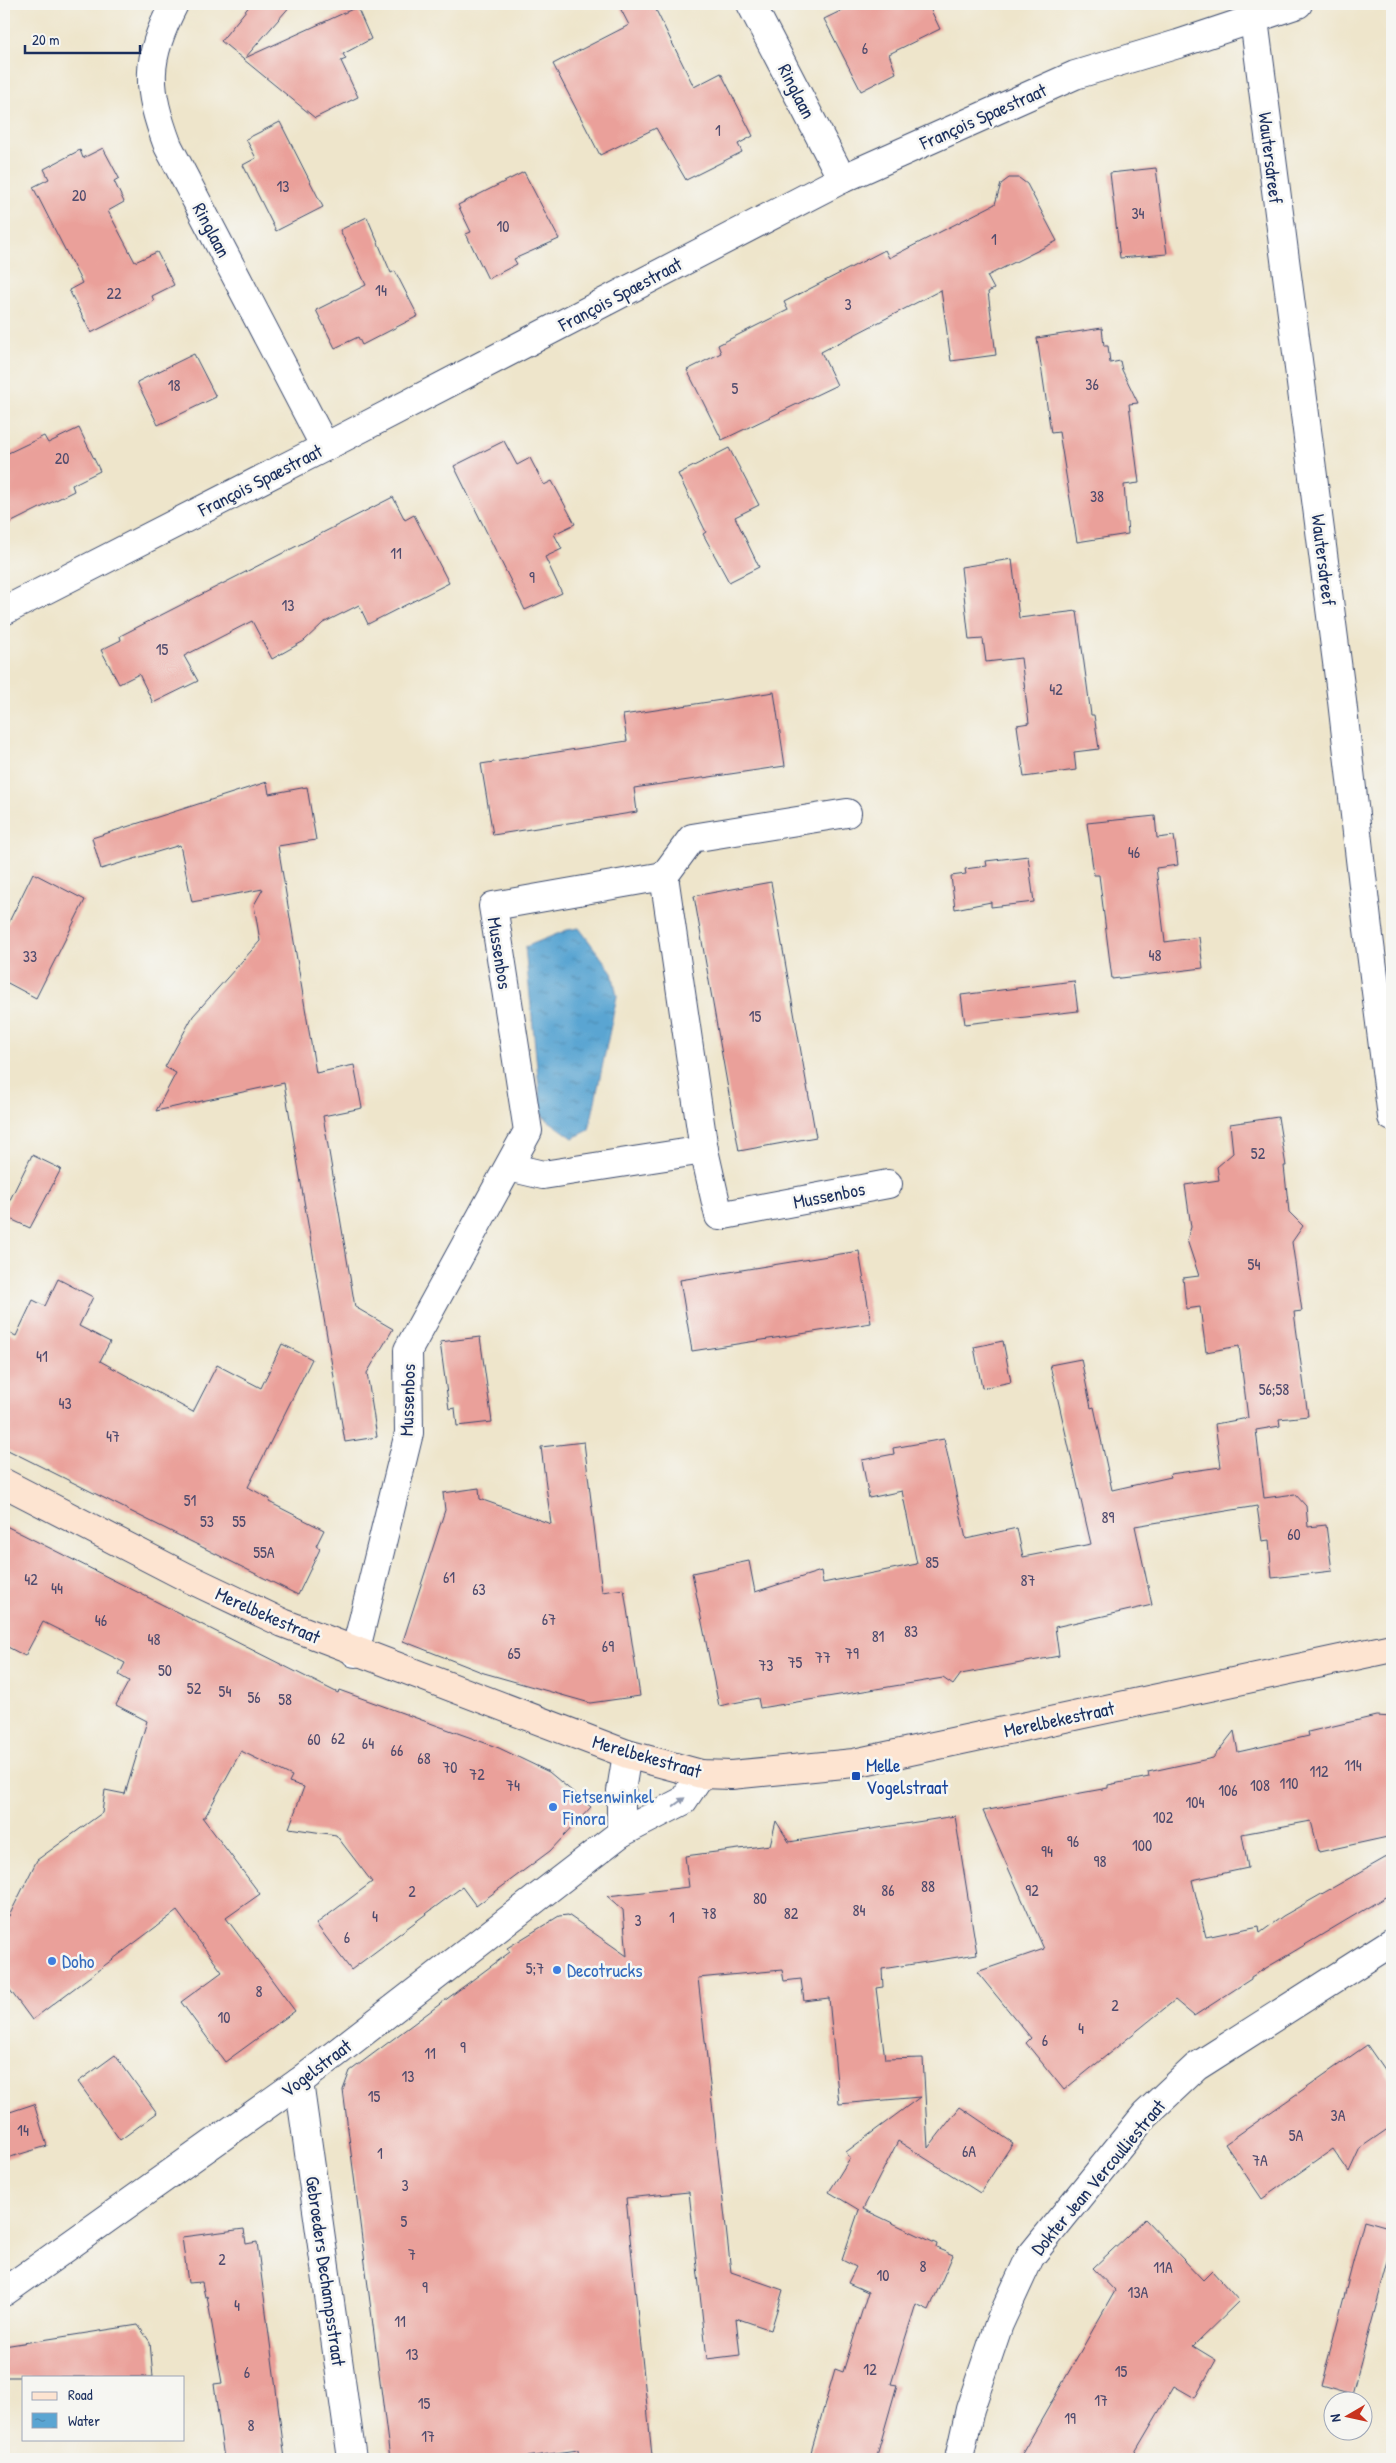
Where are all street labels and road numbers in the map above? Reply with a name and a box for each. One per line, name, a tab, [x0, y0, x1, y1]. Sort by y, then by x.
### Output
street label: Ringlaan	[772, 59, 822, 123]
street label: François Spaestraat	[915, 76, 1051, 156]
street label: Wautersdreef	[1252, 111, 1290, 205]
street label: Ringlaan	[187, 198, 237, 262]
street label: François Spaestraat	[553, 250, 687, 338]
street label: François Spaestraat	[193, 437, 327, 523]
street label: Wautersdreef	[1305, 513, 1343, 607]
street label: Mussenbos	[481, 915, 519, 991]
street label: Mussenbos	[791, 1175, 867, 1215]
street label: Mussenbos	[393, 1363, 421, 1437]
street label: Merelbekestraat	[211, 1580, 325, 1650]
street label: Merelbekestraat	[1001, 1695, 1117, 1743]
street label: Merelbekestraat	[589, 1728, 705, 1784]
street label: Vogelstraat	[275, 2033, 357, 2103]
street label: Dokter Jean Vercoulliestraat	[1025, 2093, 1171, 2260]
street label: Gebroeders Dechampsstraat	[300, 2174, 352, 2368]

